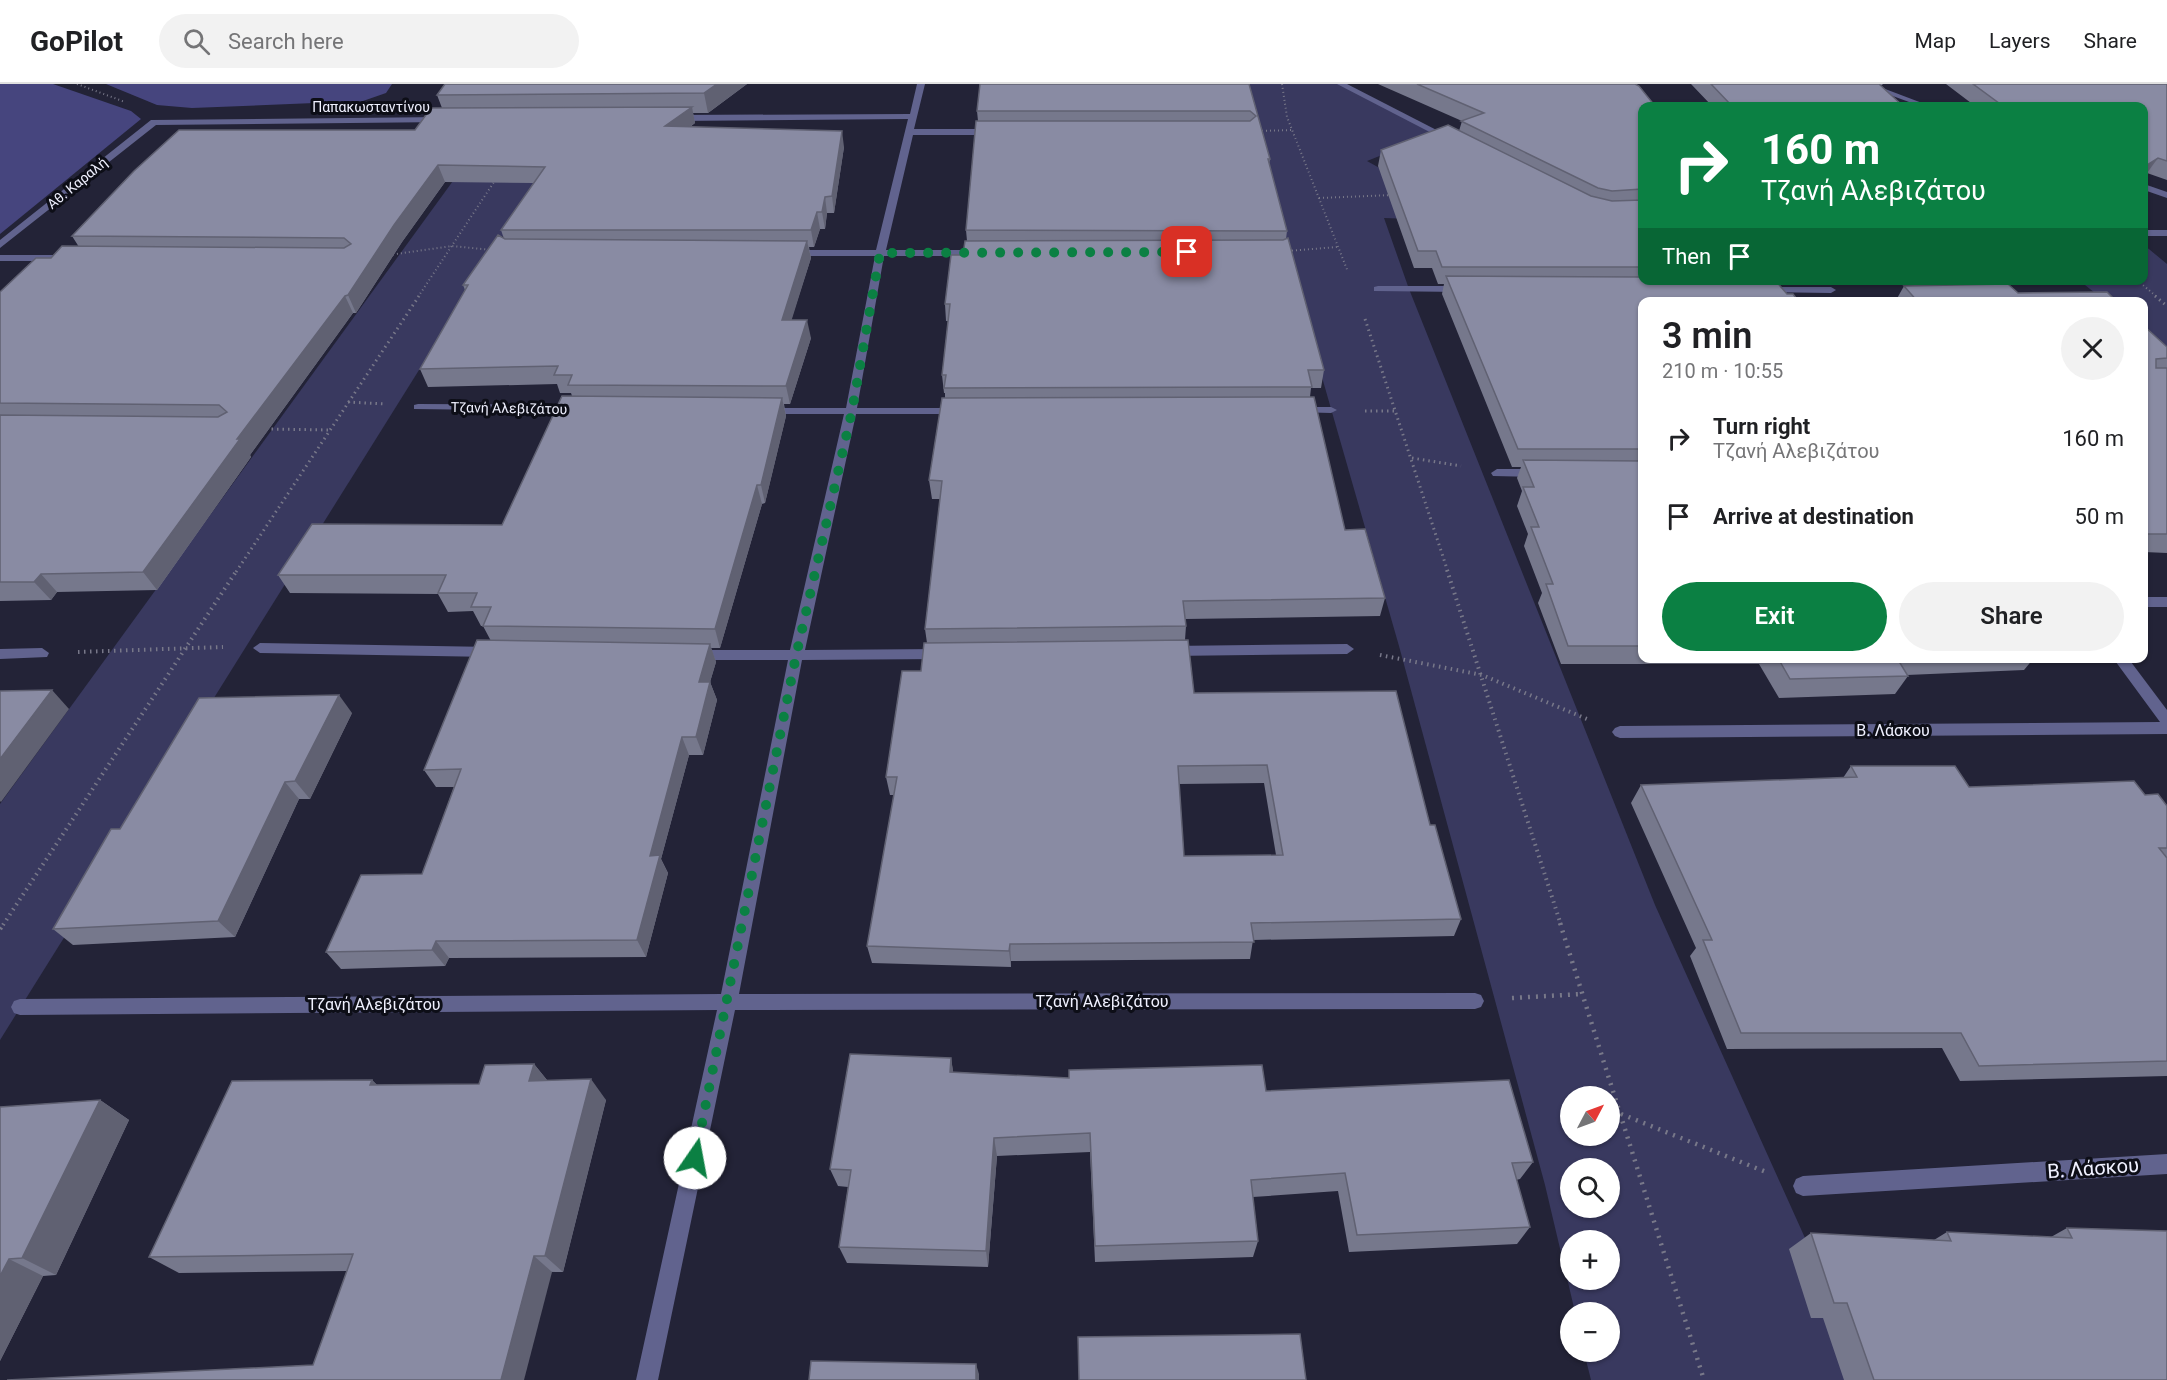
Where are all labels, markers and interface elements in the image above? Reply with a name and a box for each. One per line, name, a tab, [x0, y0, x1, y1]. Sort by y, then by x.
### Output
search box	[159, 14, 579, 68]
text: GoPilot	[30, 25, 123, 58]
icon: search	[180, 25, 213, 58]
text: Search here	[228, 29, 344, 54]
text: Map	[1914, 29, 1956, 53]
text: Layers	[1989, 29, 2050, 53]
text: Share	[2083, 29, 2137, 53]
street label: Παπακωσταντίνου	[312, 99, 430, 115]
text: 160 m	[1761, 125, 1880, 174]
icon: right	[1662, 126, 1740, 204]
street label: Αθ. Καραλή	[44, 154, 110, 212]
text: Τζανή Αλεβιζάτου	[1761, 175, 1986, 207]
pin	[1161, 226, 1212, 277]
icon: arrive	[1170, 235, 1203, 268]
icon: arrive	[1723, 240, 1756, 273]
text: Then	[1662, 244, 1711, 269]
text: 3 min	[1662, 315, 1752, 357]
button: close	[2061, 317, 2124, 380]
text: 210 m · 10:55	[1662, 359, 1783, 383]
street label: Τζανή Αλεβιζάτου	[451, 399, 567, 417]
text: Turn right	[1713, 414, 1810, 439]
icon: right	[1662, 422, 1695, 455]
text: 160 m	[2062, 426, 2124, 451]
text: Τζανή Αλεβιζάτου	[1713, 439, 1880, 463]
icon: arrive	[1662, 500, 1695, 533]
text: Arrive at destination	[1713, 504, 1914, 529]
text: 50 m	[2075, 504, 2124, 529]
button: Exit	[1662, 582, 1887, 651]
button: Share	[1899, 582, 2124, 651]
street label: Β. Λάσκου	[1856, 721, 1930, 740]
street label: Τζανή Αλεβιζάτου	[1035, 992, 1169, 1011]
street label: Τζανή Αλεβιζάτου	[307, 995, 441, 1014]
north arrow	[1560, 1086, 1620, 1146]
map controls	[1560, 1086, 1620, 1362]
position arrow	[663, 1126, 727, 1190]
street label: Β. Λάσκου	[2046, 1153, 2140, 1183]
button: search	[1560, 1158, 1620, 1218]
button: +	[1560, 1230, 1620, 1290]
button: −	[1560, 1302, 1620, 1362]

